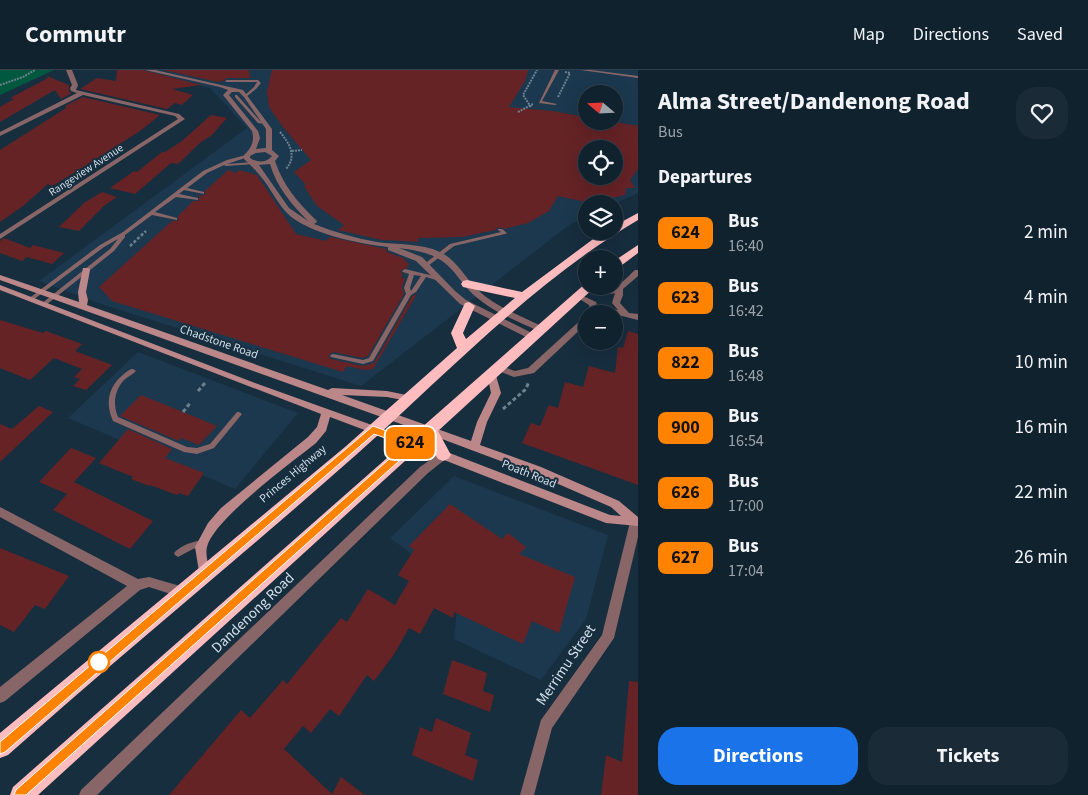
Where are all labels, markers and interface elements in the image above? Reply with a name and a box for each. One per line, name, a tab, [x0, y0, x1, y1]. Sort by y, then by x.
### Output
text: Commutr	[25, 17, 126, 52]
text: Map	[853, 22, 885, 47]
text: Directions	[913, 22, 989, 47]
text: Saved	[1017, 22, 1063, 47]
text: Alma Street/Dandenong Road	[658, 84, 970, 119]
north arrow	[578, 85, 622, 130]
map controls	[578, 85, 623, 350]
button: heart	[1016, 87, 1068, 139]
text: Bus	[658, 121, 683, 143]
street label: Rangeview Avenue	[46, 140, 127, 200]
button: locate	[578, 140, 623, 185]
text: Departures	[658, 164, 752, 191]
button: layers	[578, 195, 623, 240]
text: Bus	[728, 208, 759, 235]
text: 2 min	[1024, 219, 1068, 246]
text: 624	[671, 220, 700, 245]
text: 16:40	[728, 235, 764, 257]
button: +	[578, 250, 623, 295]
text: Bus	[728, 273, 759, 300]
text: 4 min	[1024, 284, 1068, 311]
text: 623	[671, 285, 700, 310]
text: 16:42	[728, 300, 764, 322]
button: −	[578, 305, 623, 350]
street label: Chadstone Road	[177, 321, 261, 363]
text: Bus	[728, 338, 759, 365]
text: 10 min	[1014, 349, 1068, 376]
text: 822	[671, 350, 700, 375]
text: 16:48	[728, 365, 764, 387]
text: Bus	[728, 403, 759, 430]
text: 16 min	[1014, 414, 1068, 441]
text: 900	[671, 415, 700, 440]
line badge: 624	[381, 427, 439, 459]
text: 624	[396, 430, 424, 455]
text: 16:54	[728, 430, 764, 452]
street label: Princes Highway	[256, 441, 330, 507]
street label: Poath Road	[499, 455, 559, 493]
text: Bus	[728, 468, 759, 495]
text: 22 min	[1014, 479, 1068, 506]
text: 626	[671, 480, 700, 505]
text: 17:00	[728, 495, 764, 517]
text: Bus	[728, 533, 759, 560]
text: 26 min	[1014, 544, 1068, 571]
text: 627	[671, 545, 700, 570]
text: 17:04	[728, 560, 764, 582]
street label: Dandenong Road	[207, 568, 299, 658]
street label: Merrimu Street	[531, 620, 601, 710]
unlabelled marker	[88, 651, 110, 673]
button: Directions	[658, 727, 858, 785]
button: Tickets	[868, 727, 1068, 785]

